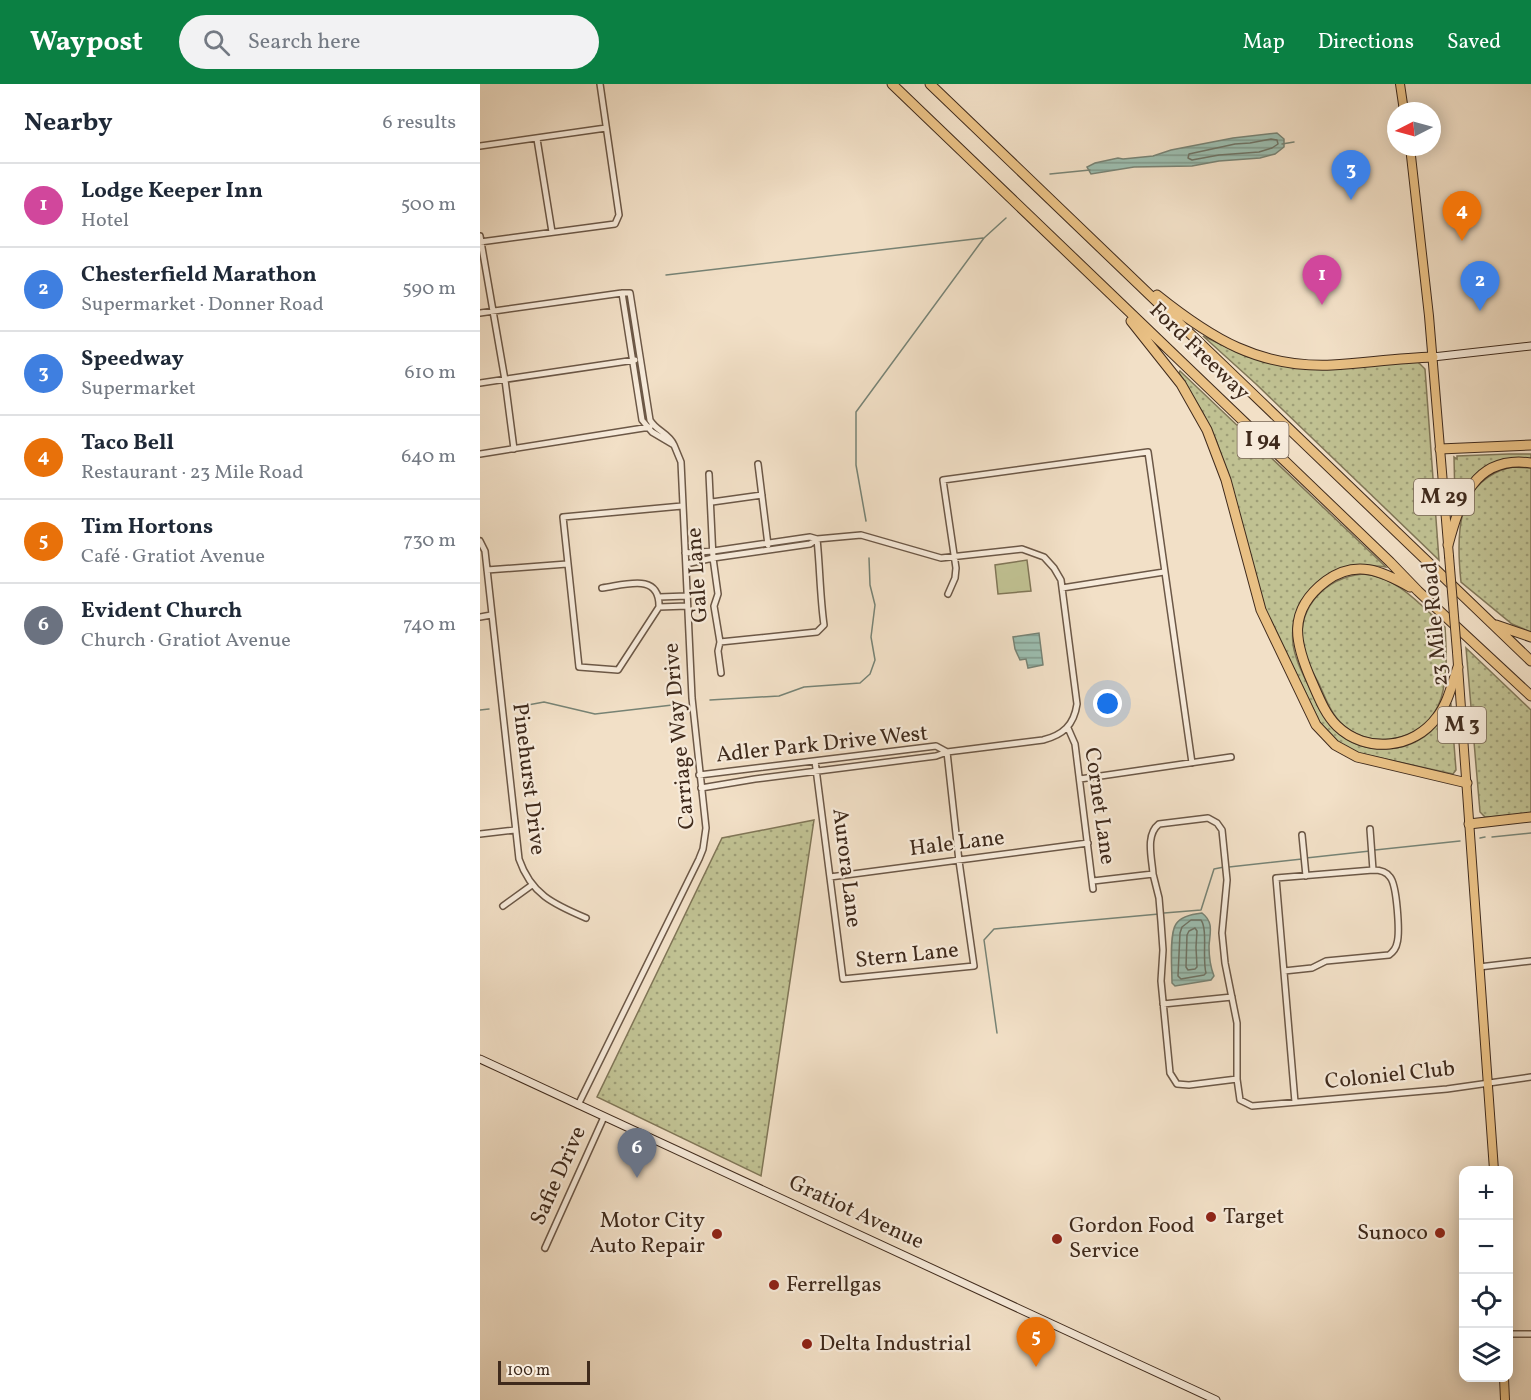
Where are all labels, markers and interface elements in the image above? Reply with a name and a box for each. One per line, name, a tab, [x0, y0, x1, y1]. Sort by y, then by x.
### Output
search box	[179, 15, 599, 69]
text: Waypost	[30, 23, 143, 62]
icon: search	[200, 26, 233, 59]
text: Search here	[248, 27, 360, 58]
text: Map	[1243, 28, 1285, 57]
text: Directions	[1318, 28, 1414, 57]
text: Saved	[1447, 28, 1501, 57]
north arrow	[1387, 102, 1441, 156]
text: Nearby	[24, 105, 113, 141]
text: 6 results	[383, 109, 456, 137]
pin: 3	[1332, 150, 1370, 200]
text: Lodge Keeper Inn	[81, 176, 263, 207]
text: 1	[39, 191, 48, 219]
text: 500 m	[401, 191, 456, 219]
pin: 4	[1442, 192, 1482, 241]
text: Hotel	[81, 207, 129, 235]
pin: 1	[1302, 256, 1342, 305]
text: Chesterfield Marathon	[81, 260, 317, 291]
pin: 2	[1460, 262, 1500, 311]
text: 2	[38, 275, 49, 303]
text: 590 m	[402, 275, 456, 303]
text: Supermarket · Donner Road	[81, 291, 324, 319]
street label: Ford Freeway	[1142, 296, 1256, 408]
text: Speedway	[81, 344, 184, 375]
text: 3	[38, 359, 49, 387]
text: 610 m	[404, 359, 456, 387]
text: Supermarket	[81, 375, 196, 403]
road number: I 94	[1238, 422, 1288, 458]
text: Taco Bell	[81, 428, 174, 459]
text: 4	[37, 443, 50, 471]
text: 640 m	[401, 443, 456, 471]
text: Restaurant · 23 Mile Road	[81, 459, 303, 487]
road number: M 29	[1414, 479, 1474, 515]
text: Tim Hortons	[81, 512, 213, 543]
street label: Gale Lane	[679, 526, 717, 624]
text: 5	[39, 527, 48, 555]
text: 730 m	[403, 527, 456, 555]
text: Café · Gratiot Avenue	[81, 543, 265, 571]
street label: 23 Mile Road	[1415, 560, 1457, 688]
text: Evident Church	[81, 596, 242, 627]
text: 6	[38, 611, 49, 639]
text: 740 m	[403, 611, 456, 639]
text: Church · Gratiot Avenue	[81, 627, 291, 655]
street label: Carriage Way Drive	[656, 642, 704, 830]
your location	[1093, 689, 1122, 718]
street label: Pinehurst Drive	[503, 701, 553, 857]
road number: M 3	[1438, 707, 1486, 743]
street label: Adler Park Drive West	[715, 718, 930, 772]
street label: Cornet Lane	[1075, 746, 1123, 866]
street label: Aurora Lane	[823, 807, 869, 929]
street label: Hale Lane	[908, 823, 1006, 865]
street label: Stern Lane	[854, 935, 960, 977]
street label: Coloniel Club	[1323, 1054, 1457, 1098]
street label: Safie Drive	[523, 1122, 595, 1230]
pin: 6	[618, 1128, 656, 1178]
map controls	[1459, 1166, 1513, 1382]
button: +	[1459, 1166, 1513, 1220]
street label: Gratiot Avenue	[783, 1168, 929, 1258]
place label: Target	[1223, 1202, 1284, 1233]
place label: Motor City Auto Repair	[589, 1206, 705, 1262]
marker: Target	[1204, 1210, 1218, 1224]
place label: Gordon Food Service	[1069, 1211, 1195, 1267]
place label: Sunoco	[1357, 1218, 1428, 1249]
button: −	[1459, 1220, 1513, 1274]
marker: Sunoco	[1433, 1226, 1447, 1240]
marker: Motor City Auto Repair	[710, 1227, 724, 1241]
marker: Gordon Food Service	[1050, 1232, 1064, 1246]
place label: Ferrellgas	[786, 1270, 881, 1301]
button: locate	[1459, 1274, 1513, 1328]
marker: Ferrellgas	[767, 1278, 781, 1292]
pin: 5	[1016, 1318, 1056, 1367]
button: layers	[1459, 1328, 1513, 1382]
place label: Delta Industrial	[819, 1329, 971, 1360]
marker: Delta Industrial	[800, 1337, 814, 1351]
scale bar	[498, 1358, 590, 1386]
text: 100 m	[507, 1360, 550, 1382]

